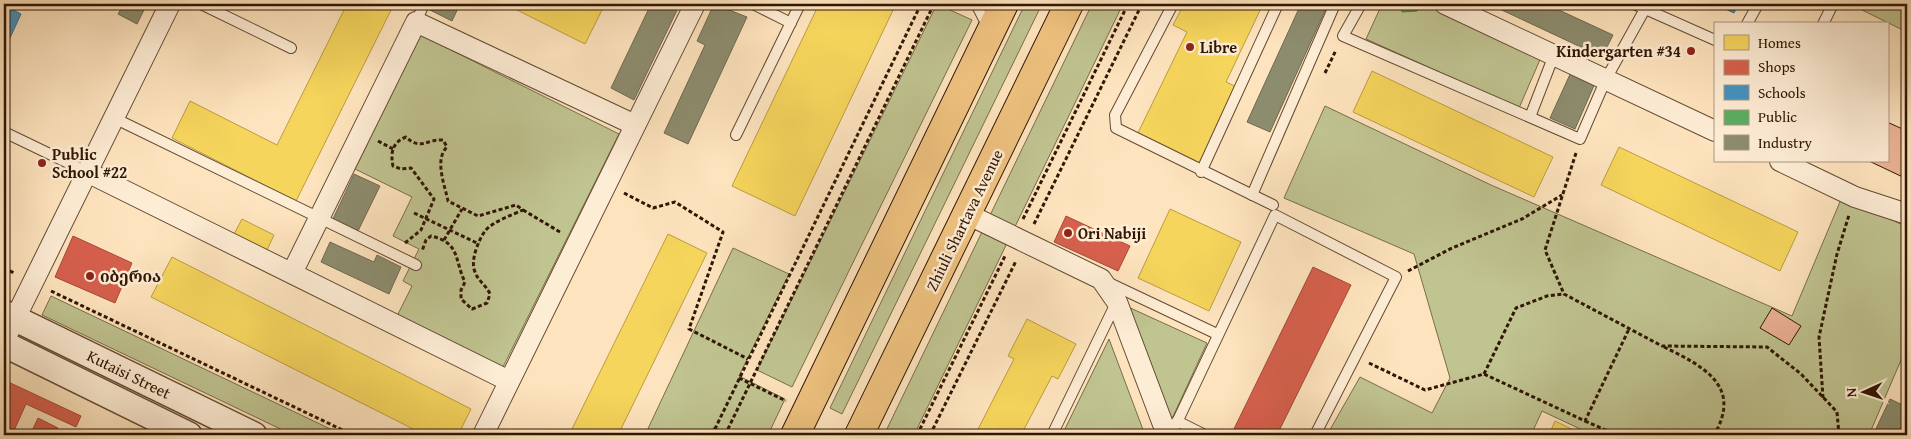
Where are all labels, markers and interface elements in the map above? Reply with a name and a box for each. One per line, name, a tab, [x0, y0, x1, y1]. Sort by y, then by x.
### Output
legend	[1714, 22, 1888, 162]
text: Homes	[1758, 32, 1801, 53]
place label: Libre	[1200, 35, 1237, 59]
place label: Kindergarten #34	[1556, 39, 1681, 63]
marker: Libre	[1184, 41, 1196, 53]
marker: Kindergarten #34	[1685, 45, 1697, 57]
text: Shops	[1758, 56, 1795, 77]
text: Schools	[1758, 82, 1806, 103]
text: Public	[1758, 106, 1797, 127]
text: Industry	[1758, 132, 1813, 153]
place label: Public School #22	[52, 142, 127, 184]
street label: Zhiuli Shartava Avenue	[919, 145, 1009, 295]
marker: Public School #22	[36, 157, 48, 169]
place label: Ori Nabiji	[1078, 221, 1146, 245]
marker: Ori Nabiji	[1062, 227, 1074, 239]
place label: იბერია	[100, 264, 161, 288]
marker: იბერია	[84, 270, 96, 282]
street label: Kutaisi Street	[83, 343, 175, 405]
north arrow	[1838, 366, 1888, 416]
text: N	[1841, 387, 1861, 398]

